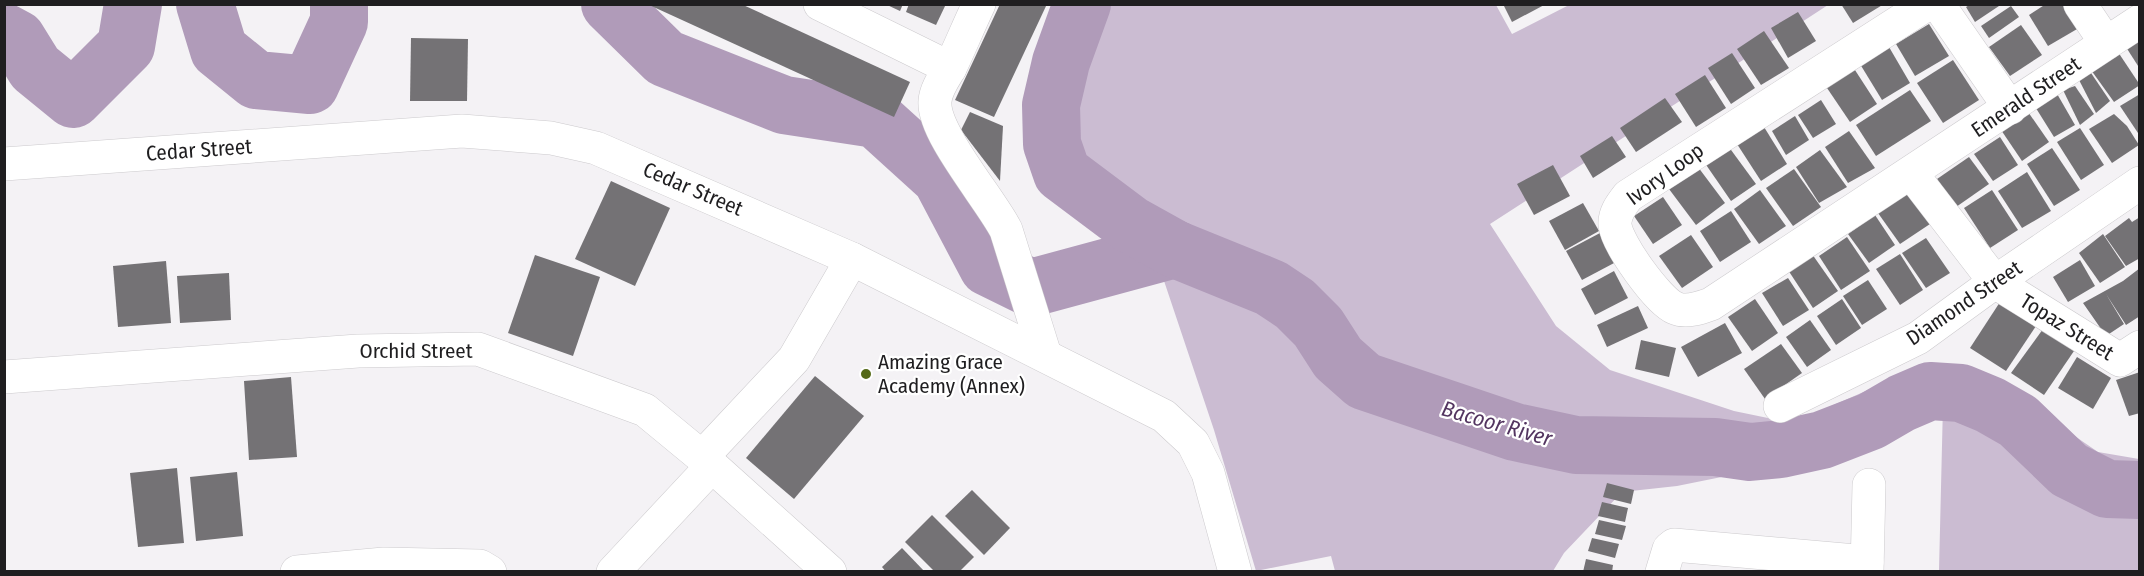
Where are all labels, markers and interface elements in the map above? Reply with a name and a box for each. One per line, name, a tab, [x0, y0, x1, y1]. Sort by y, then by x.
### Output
street label: Emerald Street	[1966, 51, 2086, 143]
street label: Cedar Street	[145, 133, 253, 167]
street label: Ivory Loop	[1621, 137, 1709, 211]
street label: Cedar Street	[639, 156, 747, 222]
street label: Diamond Street	[1901, 255, 2027, 351]
street label: Topaz Street	[2015, 288, 2119, 366]
street label: Orchid Street	[359, 338, 473, 364]
place label: Amazing Grace Academy (Annex)	[878, 349, 1025, 399]
marker: Amazing Grace Academy (Annex)	[859, 367, 873, 381]
water label: Bacoor River	[1439, 395, 1556, 452]

